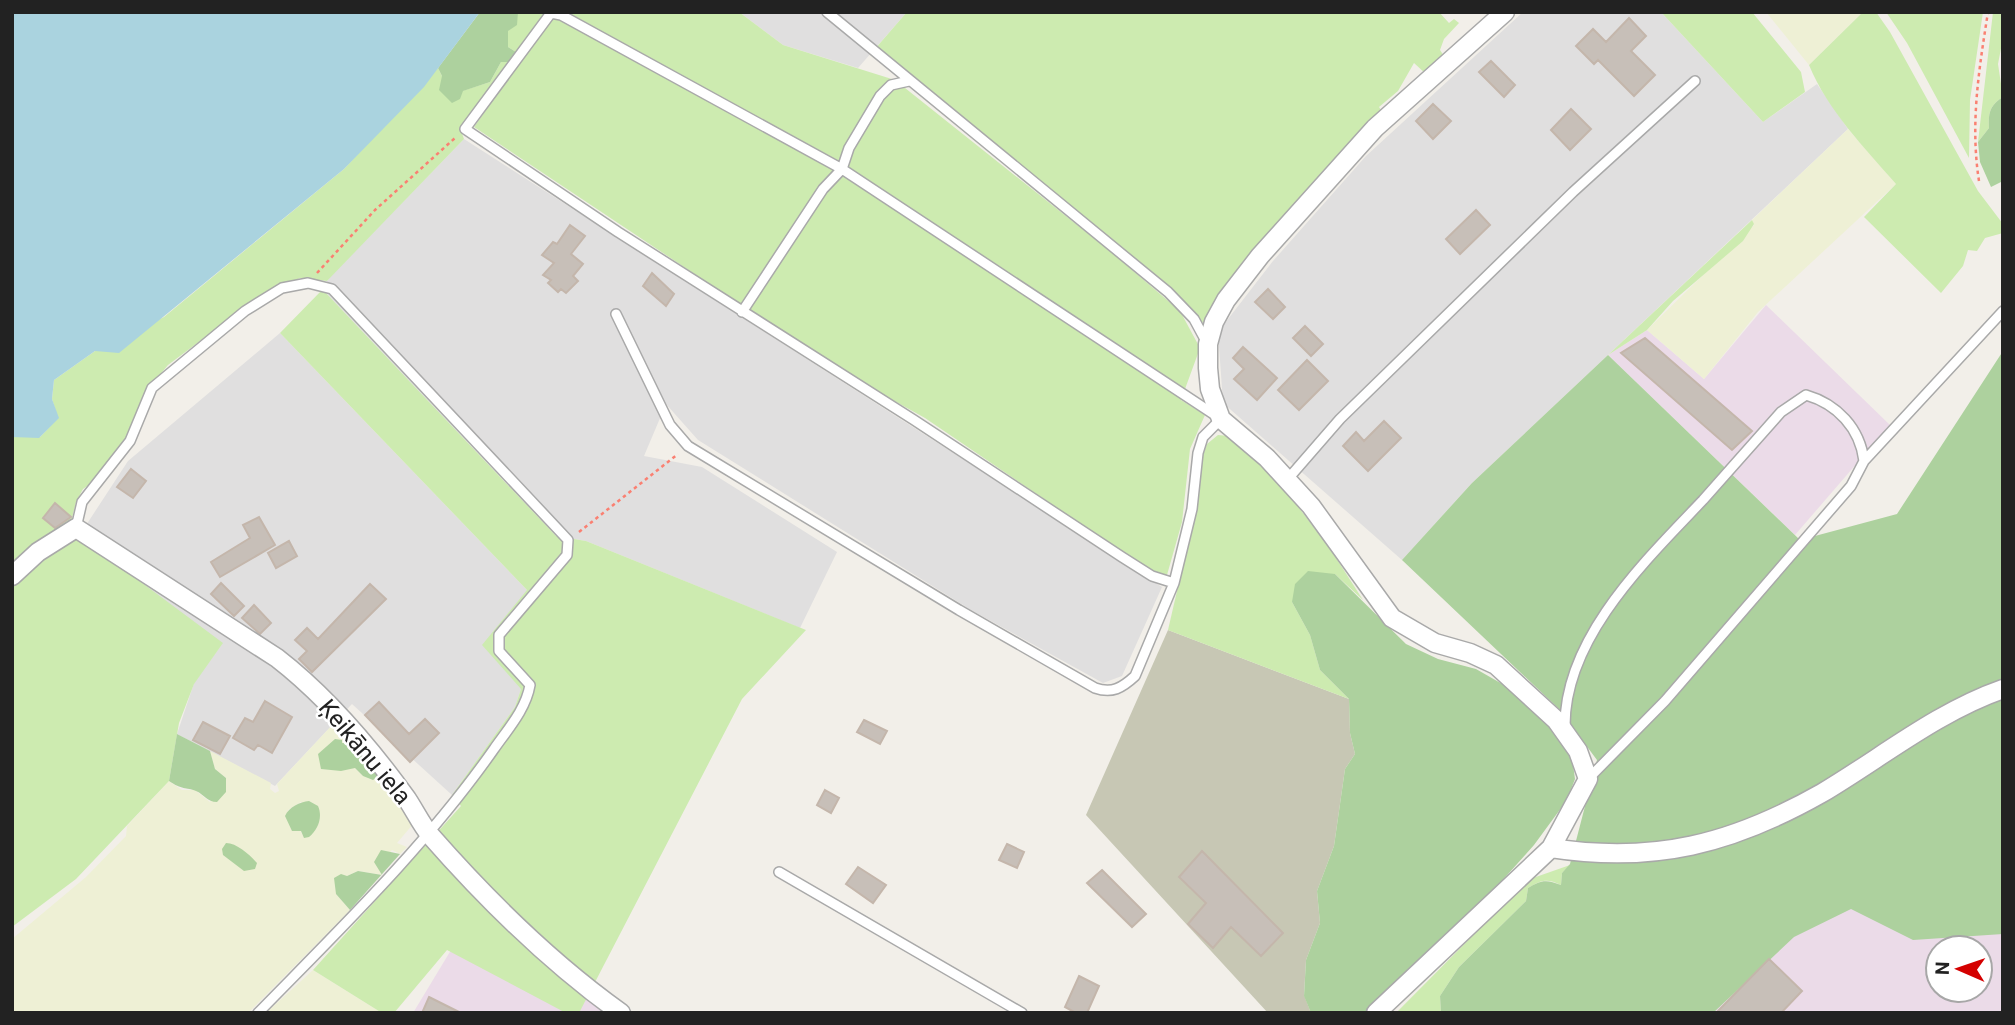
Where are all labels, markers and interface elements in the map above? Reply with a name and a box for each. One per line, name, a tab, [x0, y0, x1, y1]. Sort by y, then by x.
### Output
street label: Ķeikānu iela	[313, 694, 417, 810]
north arrow	[1924, 934, 1994, 1004]
text: N	[1931, 961, 1954, 976]

